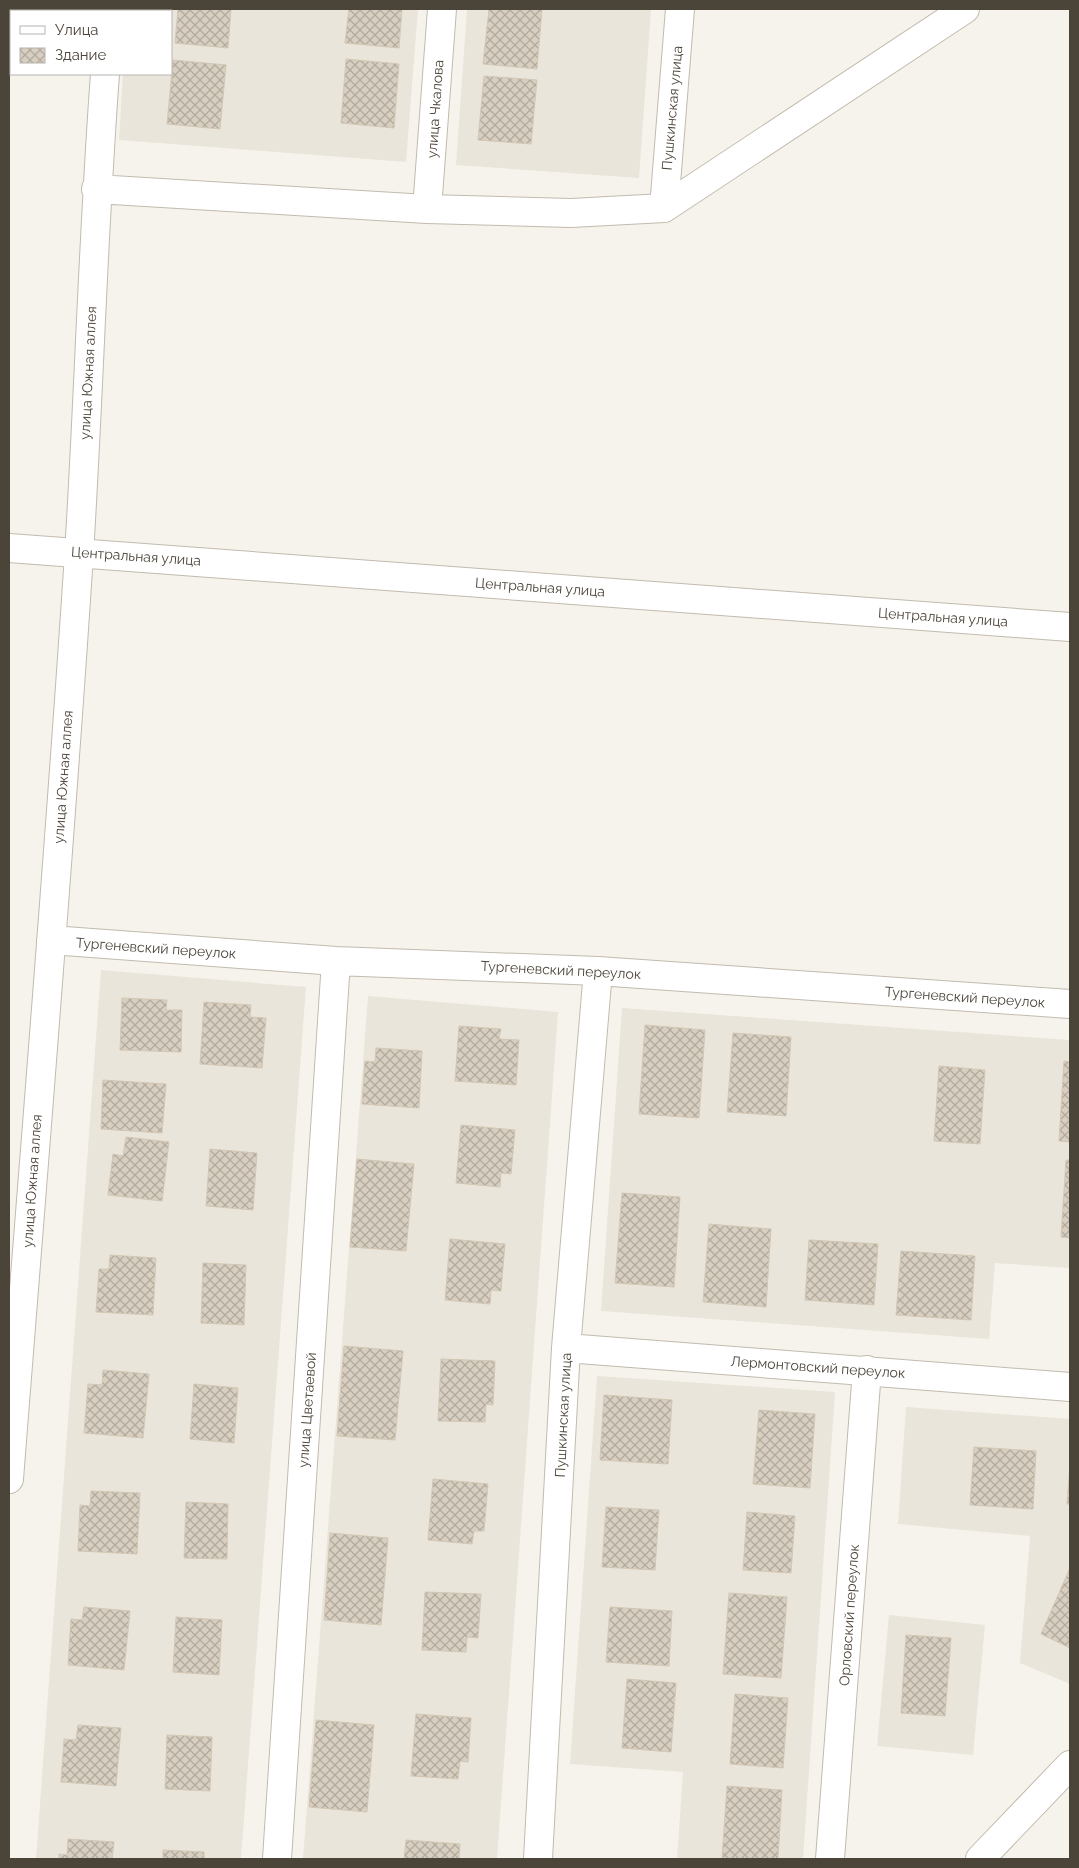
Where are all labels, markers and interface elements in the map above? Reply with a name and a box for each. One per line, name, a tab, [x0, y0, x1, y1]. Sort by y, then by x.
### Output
legend	[10, 10, 172, 75]
text: Улица	[55, 21, 99, 39]
street label: Пушкинская улица	[659, 45, 685, 171]
text: Здание	[55, 46, 107, 64]
street label: улица Чкалова	[424, 59, 446, 159]
street label: улица Южная аллея	[77, 306, 99, 440]
street label: Центральная улица	[70, 543, 202, 569]
street label: Центральная улица	[474, 574, 606, 600]
street label: Центральная улица	[877, 604, 1009, 630]
street label: улица Южная аллея	[50, 710, 76, 844]
street label: Тургеневский переулок	[75, 934, 237, 962]
street label: Тургеневский переулок	[480, 958, 642, 982]
street label: Тургеневский переулок	[884, 983, 1046, 1011]
street label: улица Южная аллея	[19, 1114, 45, 1248]
street label: улица Цветаевой	[295, 1352, 319, 1468]
street label: Пушкинская улица	[552, 1352, 574, 1478]
street label: Лермонтовский переулок	[730, 1353, 906, 1381]
street label: Орловский переулок	[836, 1544, 862, 1686]

